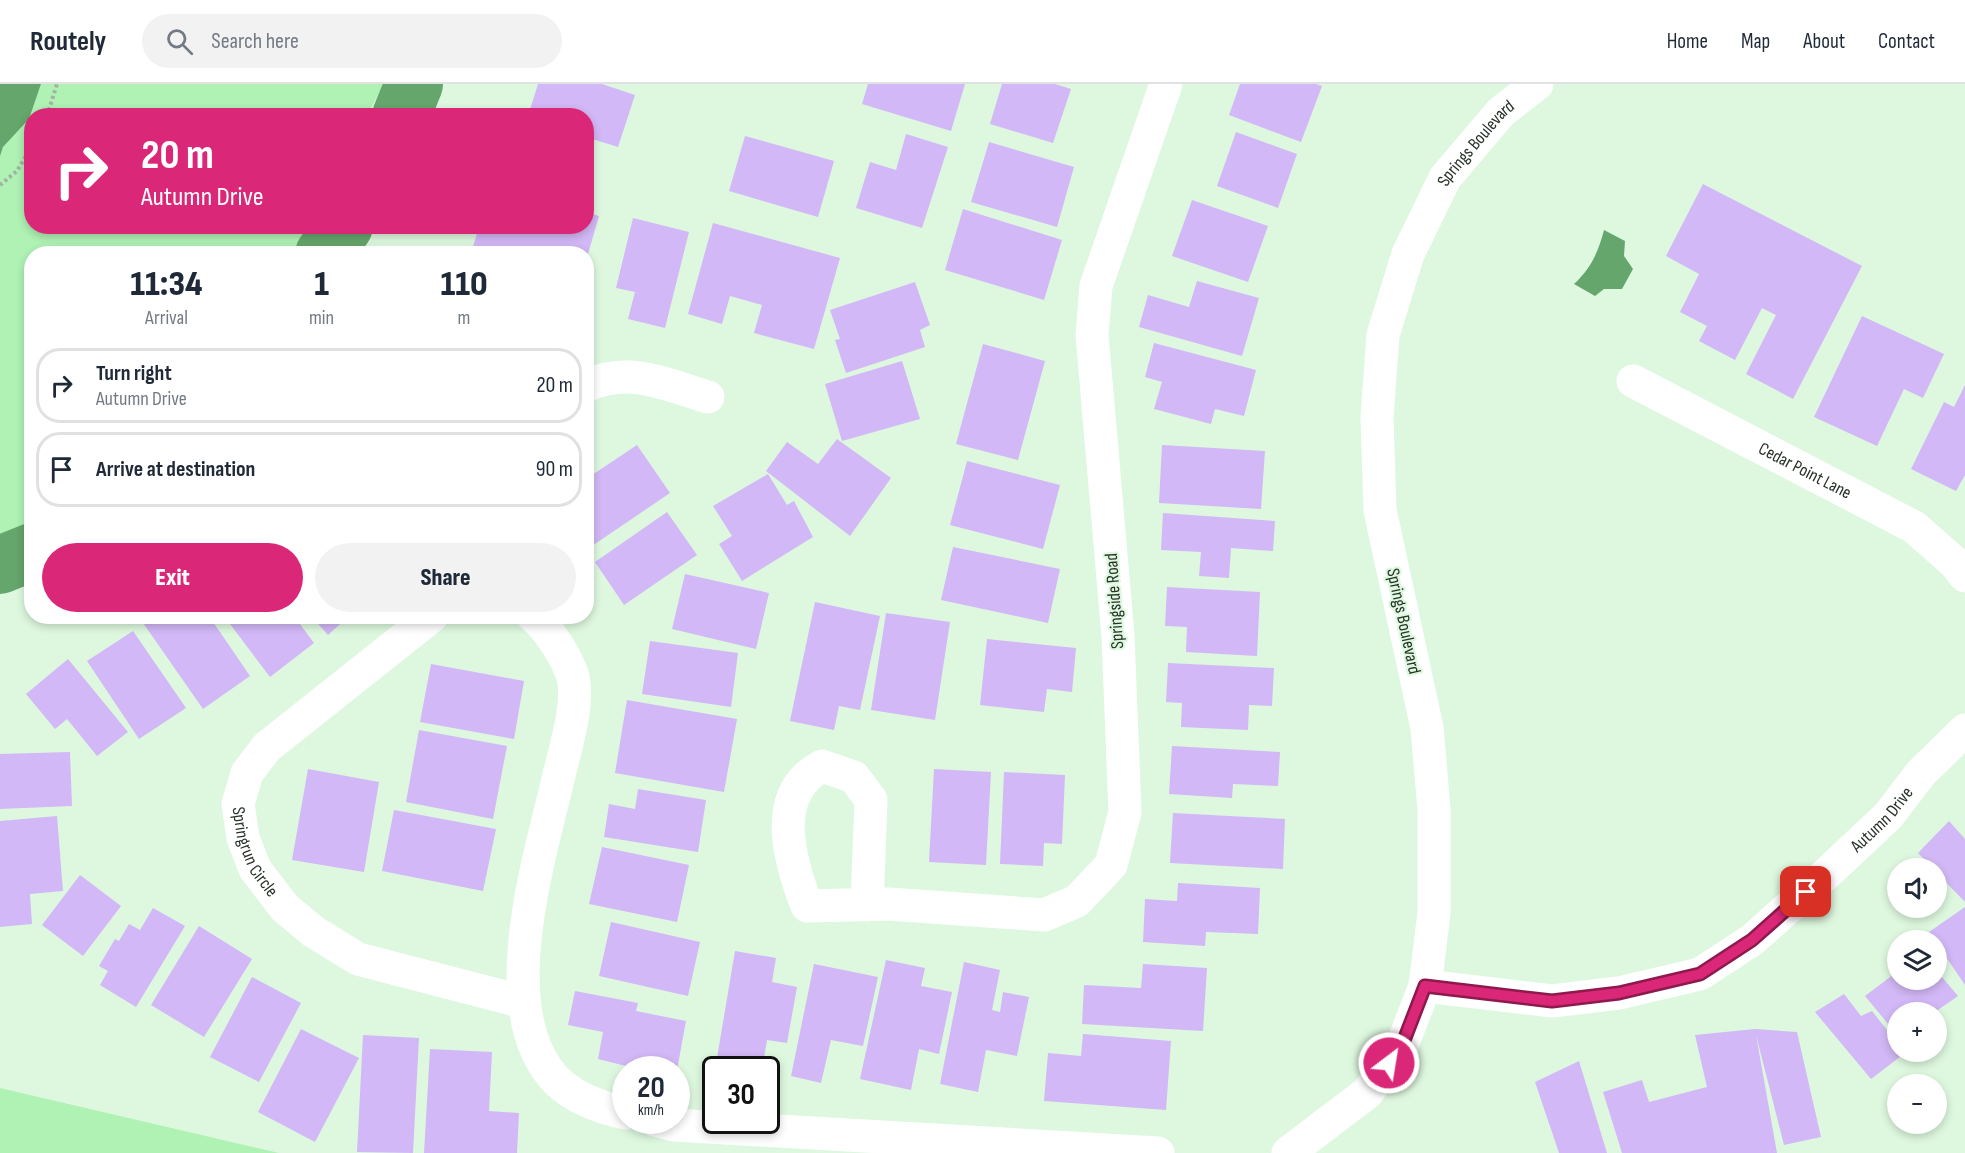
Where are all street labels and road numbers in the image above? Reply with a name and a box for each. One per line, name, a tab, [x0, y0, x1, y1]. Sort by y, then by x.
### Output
street label: Springs Boulevard	[1433, 96, 1519, 189]
street label: Cedar Point Lane	[1755, 438, 1855, 504]
street label: Springside Road	[1101, 552, 1128, 650]
street label: Springs Boulevard	[1382, 566, 1425, 676]
street label: Autumn Drive	[1846, 783, 1918, 857]
street label: Springrun Circle	[228, 805, 282, 901]

